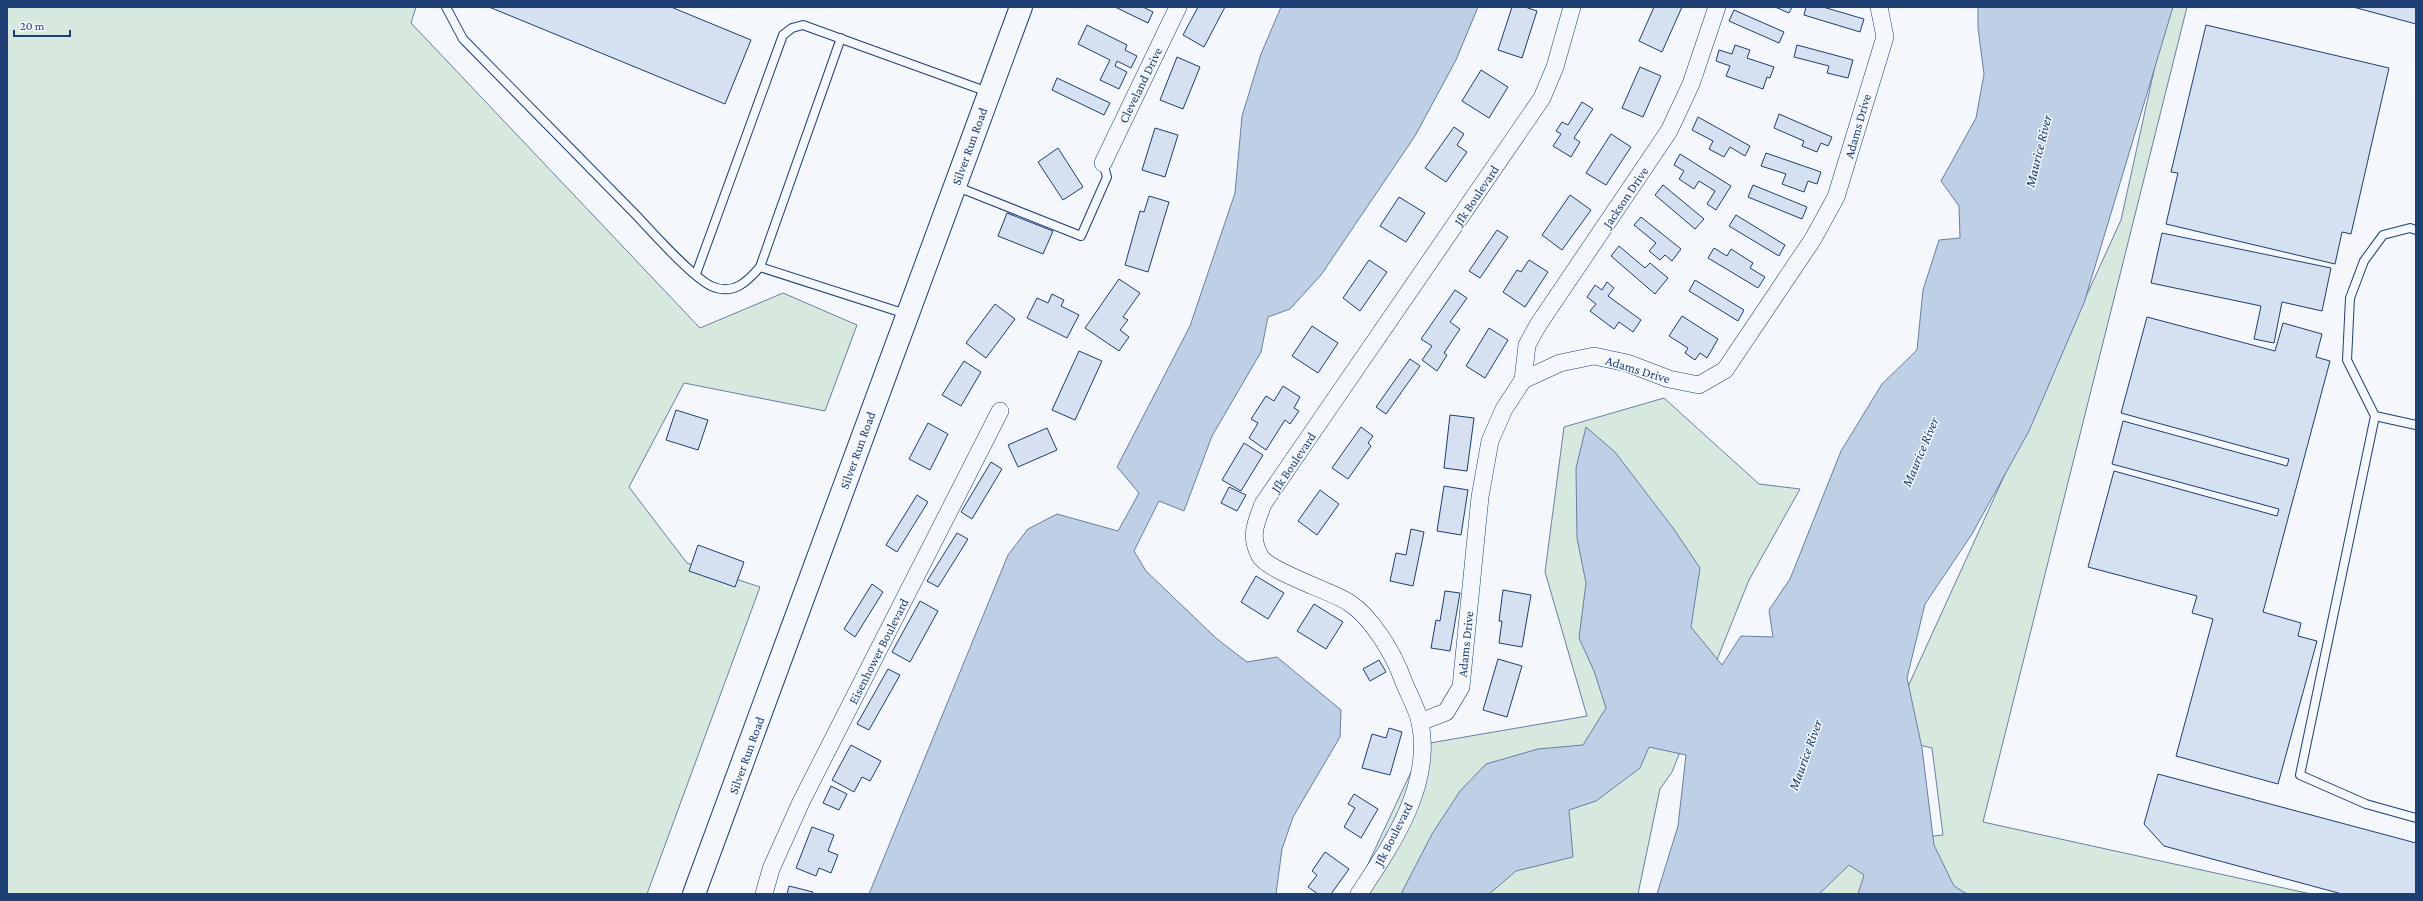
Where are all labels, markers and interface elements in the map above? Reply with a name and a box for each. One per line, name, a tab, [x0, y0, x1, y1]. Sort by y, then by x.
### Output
scale bar	[14, 12, 70, 38]
text: 20 m	[20, 19, 45, 33]
street label: Cleveland Drive	[1116, 45, 1165, 126]
street label: Adams Drive	[1841, 92, 1874, 160]
street label: Silver Run Road	[949, 105, 990, 187]
water label: Maurice River	[2021, 112, 2055, 190]
street label: Jfk Boulevard	[1450, 162, 1502, 229]
street label: Jackson Drive	[1599, 164, 1652, 232]
street label: Adams Drive	[1604, 353, 1672, 386]
street label: Silver Run Road	[837, 409, 878, 491]
water label: Maurice River	[1898, 414, 1942, 490]
street label: Jfk Boulevard	[1267, 429, 1319, 496]
street label: Eisenhower Boulevard	[845, 596, 912, 707]
street label: Adams Drive	[1455, 610, 1476, 678]
street label: Silver Run Road	[726, 714, 767, 796]
water label: Maurice River	[1784, 716, 1826, 794]
street label: Jfk Boulevard	[1371, 800, 1416, 869]

